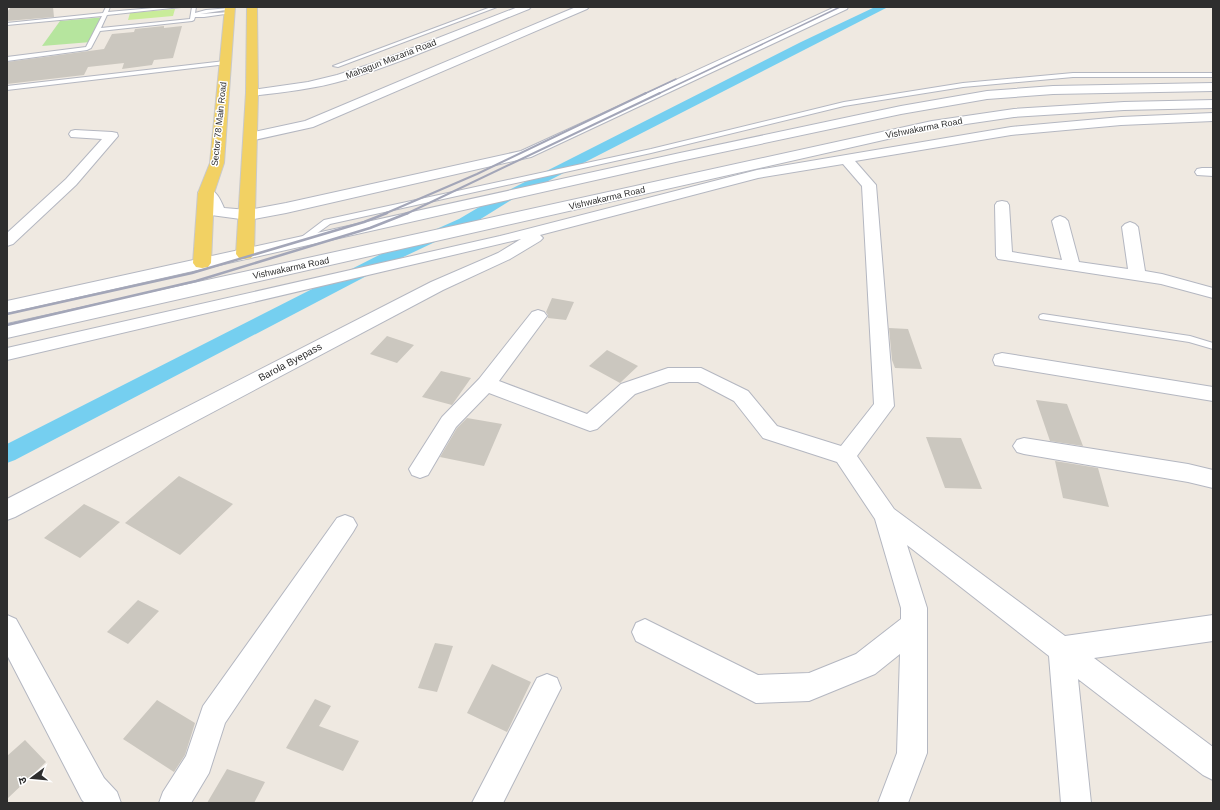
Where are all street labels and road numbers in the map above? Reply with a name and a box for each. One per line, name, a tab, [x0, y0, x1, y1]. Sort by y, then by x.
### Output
street label: Mahagun Mazaria Road	[344, 37, 438, 81]
street label: Sector 78 Main Road	[210, 81, 228, 167]
street label: Vishwakarma Road	[885, 116, 963, 140]
street label: Vishwakarma Road	[568, 184, 646, 212]
street label: Vishwakarma Road	[252, 255, 330, 281]
street label: Barola Byepass	[256, 341, 324, 383]

